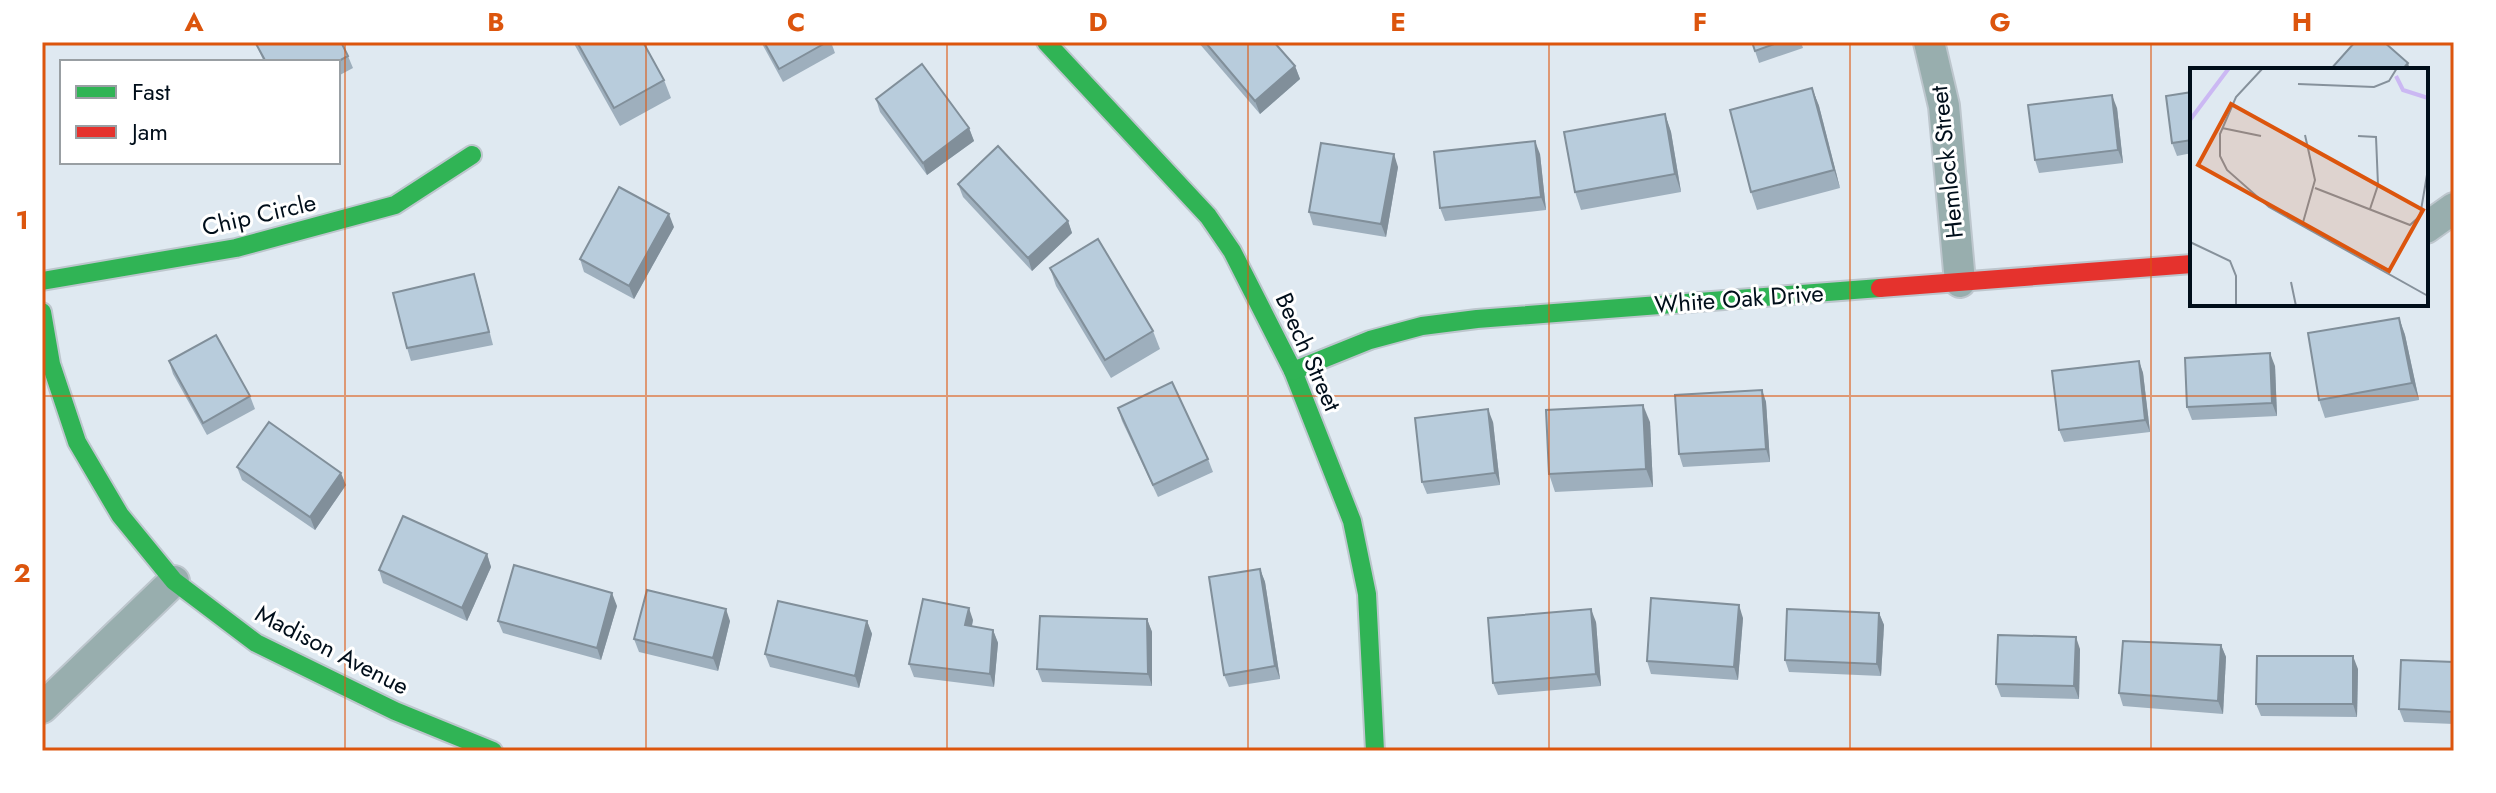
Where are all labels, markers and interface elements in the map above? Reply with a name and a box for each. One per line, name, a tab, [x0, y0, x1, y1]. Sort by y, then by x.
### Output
text: A	[183, 3, 204, 41]
text: B	[487, 3, 505, 41]
text: C	[787, 3, 805, 41]
text: D	[1088, 3, 1108, 41]
text: E	[1390, 3, 1406, 41]
text: F	[1693, 3, 1707, 41]
text: G	[1989, 3, 2011, 41]
text: H	[2292, 3, 2312, 41]
legend	[60, 60, 340, 164]
inset map	[2190, 68, 2428, 306]
text: Fast	[132, 74, 170, 109]
street label: Hemlock Street	[1921, 84, 1972, 240]
text: Jam	[129, 114, 168, 149]
street label: Chip Circle	[198, 184, 319, 245]
text: 1	[15, 201, 29, 239]
street label: White Oak Drive	[1653, 275, 1825, 322]
street label: Beech Street	[1267, 287, 1350, 417]
text: 2	[13, 554, 31, 592]
street label: Madison Avenue	[249, 596, 415, 703]

